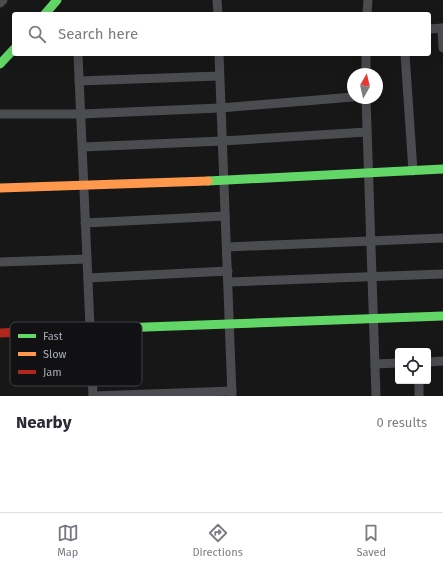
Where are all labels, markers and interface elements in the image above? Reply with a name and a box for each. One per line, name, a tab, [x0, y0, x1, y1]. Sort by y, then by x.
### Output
search box	[12, 12, 431, 56]
icon: search	[26, 23, 48, 45]
text: Search here	[58, 25, 138, 43]
north arrow	[347, 68, 383, 104]
legend	[10, 322, 142, 386]
text: Fast	[43, 330, 63, 343]
text: Slow	[43, 348, 67, 361]
map controls	[395, 348, 431, 384]
button: locate	[395, 348, 431, 384]
text: Jam	[43, 366, 62, 379]
text: Nearby	[16, 412, 71, 433]
text: 0 results	[376, 415, 427, 430]
tab: Map	[57, 522, 79, 559]
tab: Directions	[192, 522, 243, 559]
tab: Saved	[356, 522, 386, 559]

